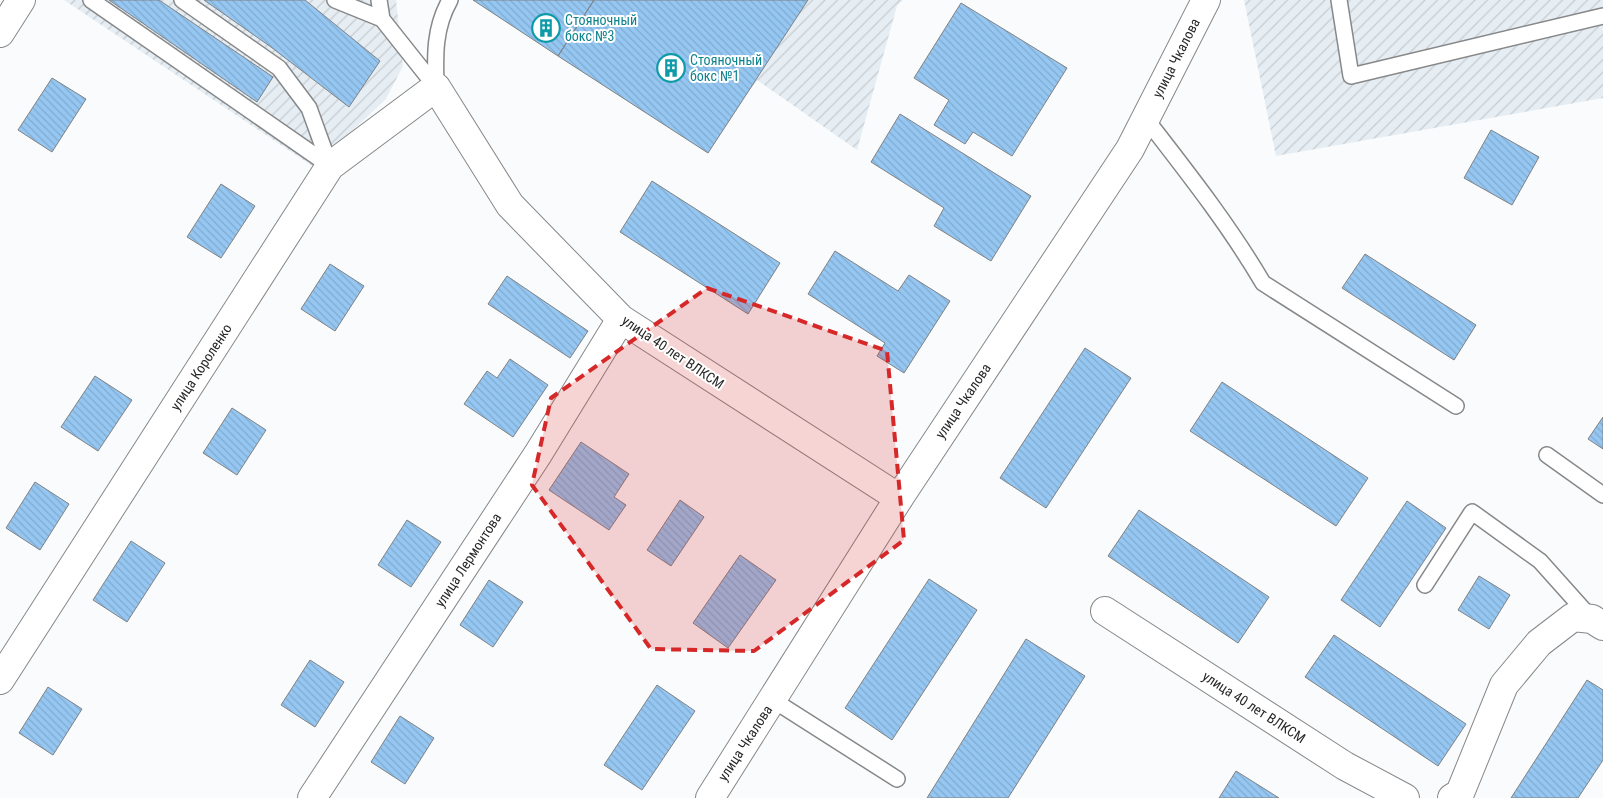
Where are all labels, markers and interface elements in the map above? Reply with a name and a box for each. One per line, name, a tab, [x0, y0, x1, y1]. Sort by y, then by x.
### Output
place label: Стояночный бокс №3	[565, 12, 637, 44]
building icon: Стояночный бокс №3	[531, 13, 561, 43]
street label: улица Чкалова	[1149, 16, 1203, 100]
place label: Стояночный бокс №1	[690, 52, 762, 84]
building icon: Стояночный бокс №1	[656, 53, 686, 83]
street label: улица 40 лет ВЛКСМ	[619, 312, 727, 392]
street label: улица Короленко	[167, 321, 235, 413]
street label: улица Чкалова	[932, 361, 994, 441]
street label: улица Лермонтова	[432, 510, 504, 610]
street label: улица 40 лет ВЛКСМ	[1200, 668, 1308, 746]
street label: улица Чкалова	[715, 702, 775, 784]

